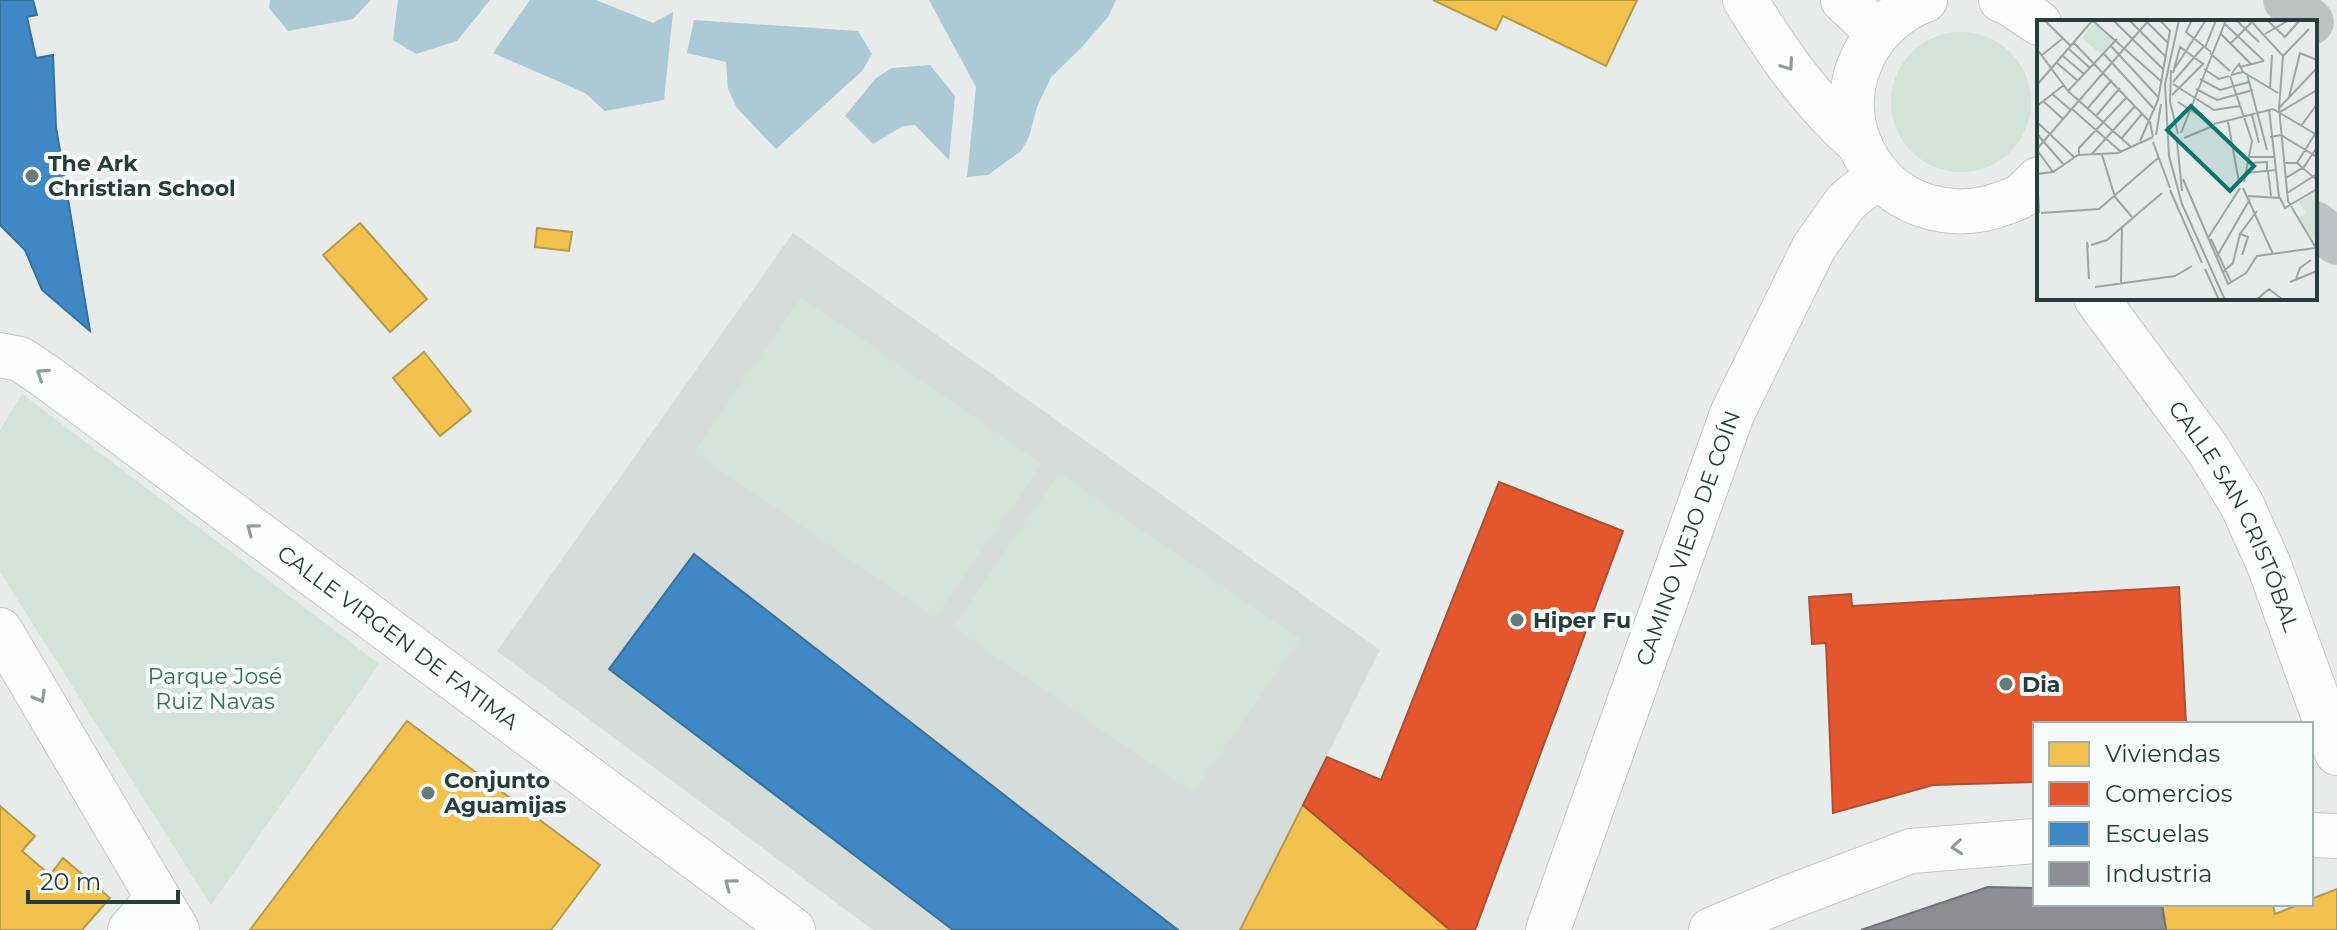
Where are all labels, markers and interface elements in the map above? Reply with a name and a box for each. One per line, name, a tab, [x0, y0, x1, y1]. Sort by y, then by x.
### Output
inset map	[2037, 20, 2317, 300]
one-way arrow	[1778, 57, 1793, 71]
place label: The Ark Christian School	[48, 150, 236, 202]
marker: The Ark Christian School	[23, 167, 41, 185]
one-way arrow	[37, 369, 51, 384]
street label: CALLE SAN CRISTÓBAL	[2163, 396, 2305, 635]
street label: CAMINO VIEJO DE COÍN	[1630, 407, 1746, 670]
one-way arrow	[246, 524, 260, 538]
street label: CALLE VIRGEN DE FATIMA	[272, 540, 524, 736]
place label: Hiper Fu	[1533, 607, 1631, 634]
marker: Hiper Fu	[1508, 611, 1526, 629]
park label: Parque José Ruiz Navas	[148, 663, 282, 715]
place label: Dia	[2022, 671, 2060, 698]
marker: Dia	[1997, 675, 2015, 693]
one-way arrow	[30, 688, 46, 703]
legend	[2033, 722, 2313, 906]
text: Viviendas	[2105, 739, 2220, 768]
place label: Conjunto Aguamijas	[443, 767, 567, 819]
text: Comercios	[2105, 779, 2232, 808]
marker: Conjunto Aguamijas	[419, 784, 437, 802]
text: Escuelas	[2105, 819, 2209, 848]
one-way arrow	[1950, 838, 1963, 855]
scale bar	[28, 854, 178, 904]
text: Industria	[2105, 859, 2212, 888]
text: 20 m	[40, 867, 101, 896]
one-way arrow	[725, 879, 739, 893]

